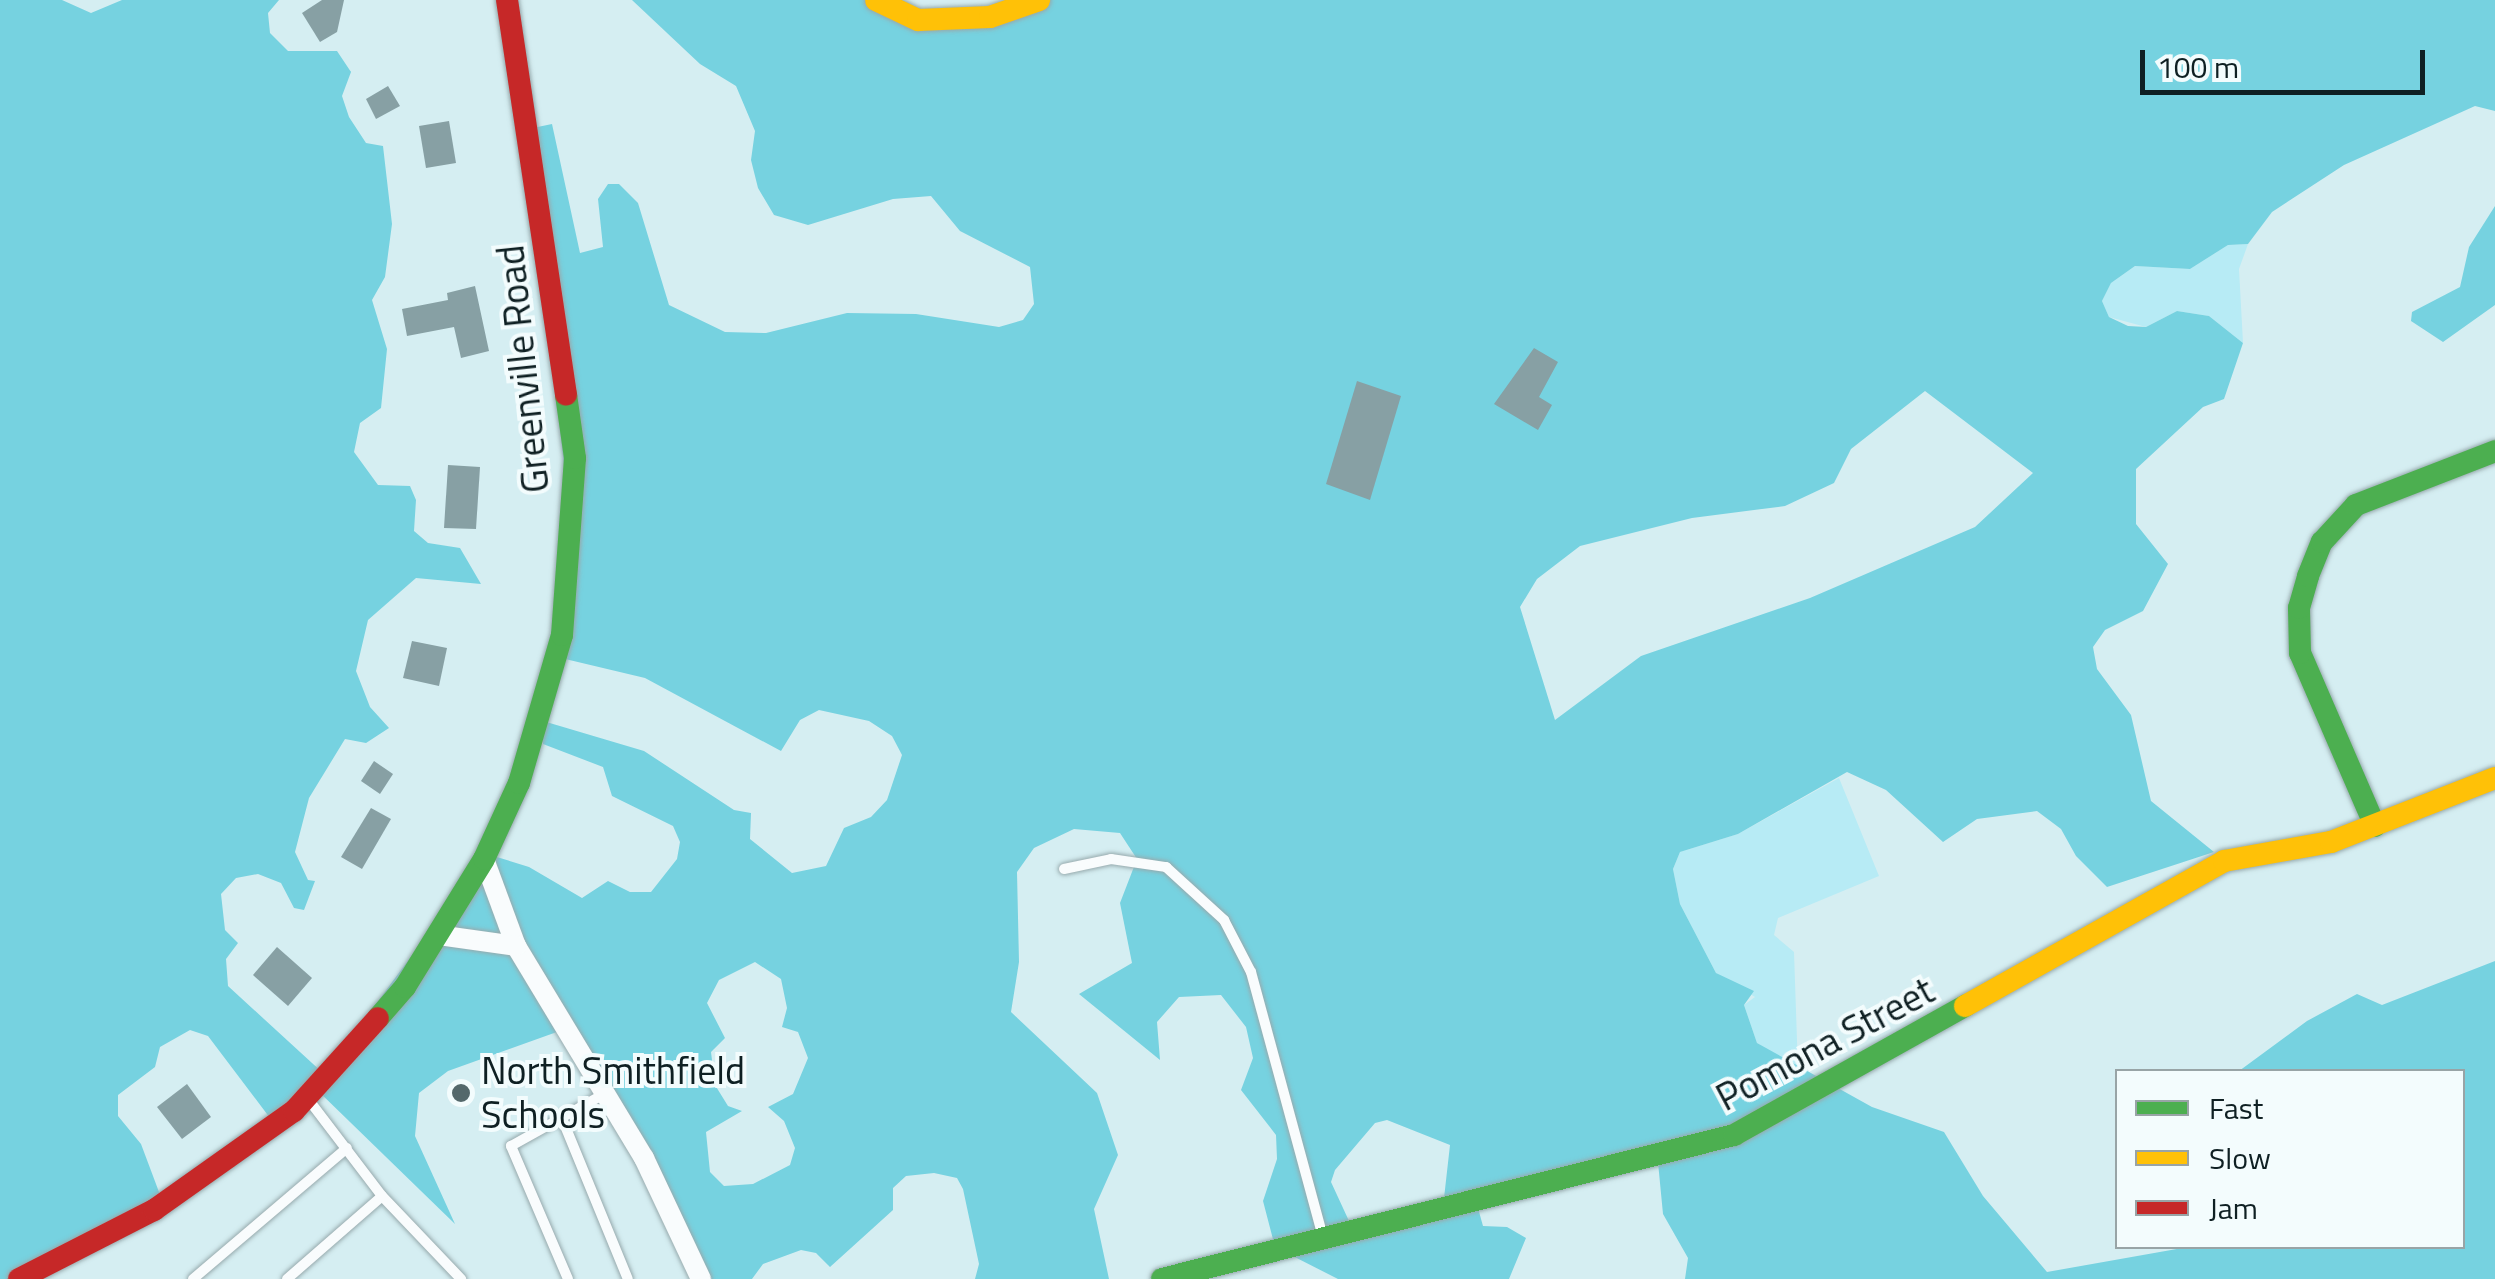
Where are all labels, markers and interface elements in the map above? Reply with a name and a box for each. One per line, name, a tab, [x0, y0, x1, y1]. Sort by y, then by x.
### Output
scale bar	[2145, 30, 2430, 92]
text: 100 m	[2157, 44, 2239, 90]
street label: Greenville Road	[487, 243, 559, 495]
street label: Pomona Street	[1708, 968, 1942, 1120]
place label: North Smithfield Schools	[481, 1048, 745, 1138]
legend	[2115, 1069, 2465, 1249]
marker: North Smithfield Schools	[450, 1082, 472, 1104]
text: Fast	[2209, 1085, 2263, 1131]
text: Slow	[2209, 1135, 2271, 1181]
text: Jam	[2209, 1185, 2258, 1231]

